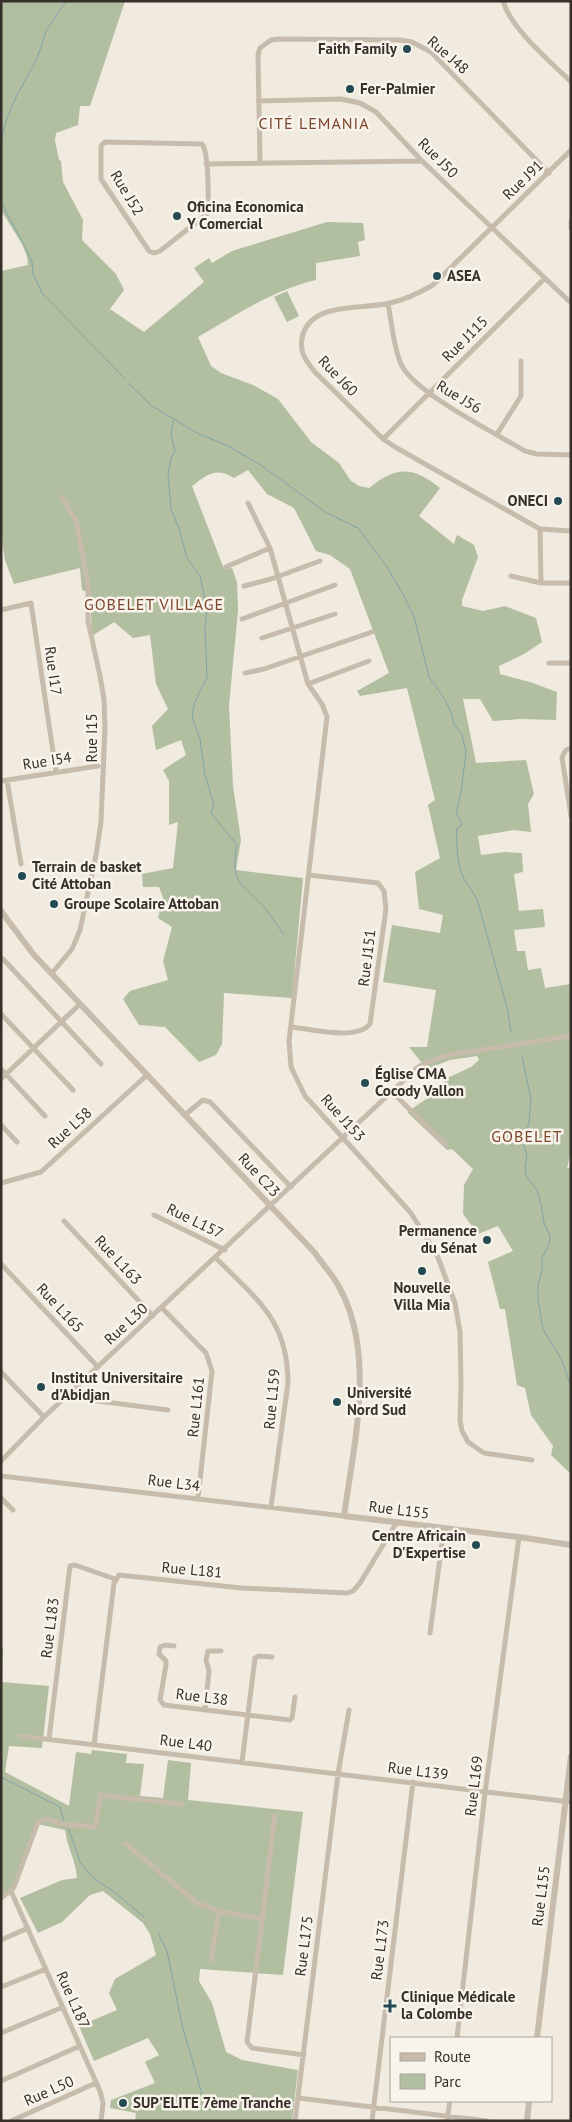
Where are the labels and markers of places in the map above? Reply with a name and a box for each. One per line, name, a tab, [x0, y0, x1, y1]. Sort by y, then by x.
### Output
place label: Faith Family	[318, 39, 398, 58]
marker: Faith Family	[401, 43, 413, 55]
place label: Fer-Palmier	[360, 79, 436, 98]
marker: Fer-Palmier	[344, 83, 356, 95]
place label: Oficina Economica Y Comercial	[186, 197, 304, 233]
marker: Oficina Economica Y Comercial	[171, 210, 183, 222]
place label: ASEA	[447, 266, 482, 285]
marker: ASEA	[431, 270, 443, 282]
place label: ONECI	[508, 491, 548, 510]
marker: ONECI	[552, 495, 564, 507]
place label: Terrain de basket Cité Attoban	[32, 857, 142, 893]
marker: Terrain de basket Cité Attoban	[16, 870, 28, 882]
place label: Groupe Scolaire Attoban	[64, 894, 219, 913]
marker: Groupe Scolaire Attoban	[48, 898, 60, 910]
place label: Église CMA Cocody Vallon	[375, 1064, 464, 1100]
marker: Église CMA Cocody Vallon	[359, 1077, 371, 1089]
place label: Permanence du Sénat	[399, 1221, 478, 1257]
marker: Permanence du Sénat	[481, 1234, 493, 1246]
marker: Nouvelle Villa Mia	[416, 1265, 428, 1277]
place label: Nouvelle Villa Mia	[393, 1278, 451, 1314]
place label: Institut Universitaire d'Abidjan	[51, 1368, 183, 1404]
marker: Institut Universitaire d'Abidjan	[35, 1381, 47, 1393]
place label: Université Nord Sud	[347, 1383, 412, 1419]
marker: Université Nord Sud	[331, 1396, 343, 1408]
place label: Centre Africain D'Expertise	[372, 1526, 466, 1562]
marker: Centre Africain D'Expertise	[470, 1539, 482, 1551]
place label: Clinique Médicale la Colombe	[401, 1987, 516, 2023]
marker: Clinique Médicale la Colombe	[383, 1999, 397, 2013]
place label: SUP'ELITE 7ème Tranche	[133, 2093, 291, 2112]
marker: SUP'ELITE 7ème Tranche	[117, 2097, 129, 2109]

